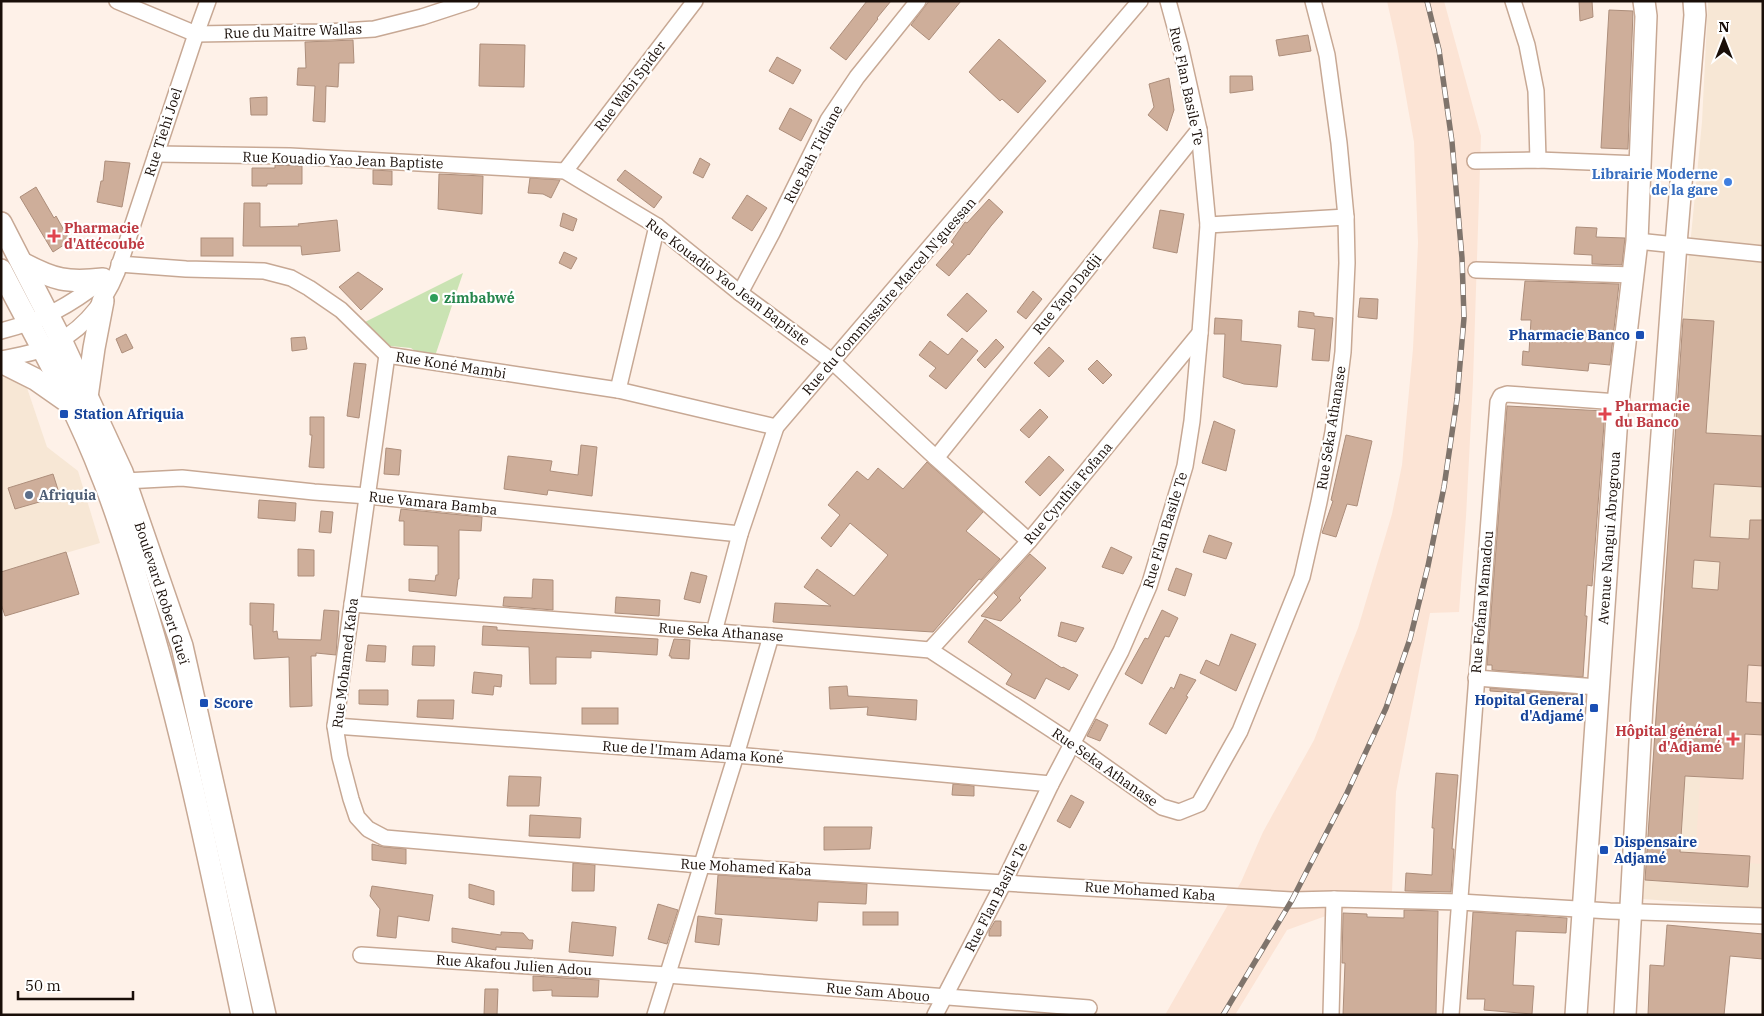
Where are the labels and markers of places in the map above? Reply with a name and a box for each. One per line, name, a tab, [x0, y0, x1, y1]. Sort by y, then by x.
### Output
place label: Librairie Moderne de la gare	[1592, 165, 1718, 199]
marker: Librairie Moderne de la gare	[1722, 176, 1734, 188]
place label: Pharmacie d'Attécoubé	[64, 219, 145, 253]
marker: Pharmacie d'Attécoubé	[48, 230, 60, 242]
place label: zimbabwé	[444, 289, 515, 307]
marker: zimbabwé	[428, 292, 440, 304]
place label: Pharmacie Banco	[1509, 326, 1630, 344]
marker: Pharmacie Banco	[1634, 329, 1646, 341]
place label: Pharmacie du Banco	[1615, 397, 1690, 431]
place label: Station Afriquia	[74, 405, 184, 423]
marker: Station Afriquia	[58, 408, 70, 420]
marker: Pharmacie du Banco	[1599, 408, 1611, 420]
place label: Afriquia	[39, 486, 96, 504]
marker: Afriquia	[23, 489, 35, 501]
place label: Hopital General d'Adjamé	[1474, 691, 1584, 725]
place label: Score	[214, 694, 253, 712]
marker: Score	[198, 697, 210, 709]
marker: Hopital General d'Adjamé	[1588, 702, 1600, 714]
place label: Hôpital général d'Adjamé	[1615, 722, 1722, 756]
marker: Hôpital général d'Adjamé	[1726, 732, 1740, 746]
place label: Dispensaire Adjamé	[1614, 833, 1697, 867]
marker: Dispensaire Adjamé	[1598, 844, 1610, 856]

